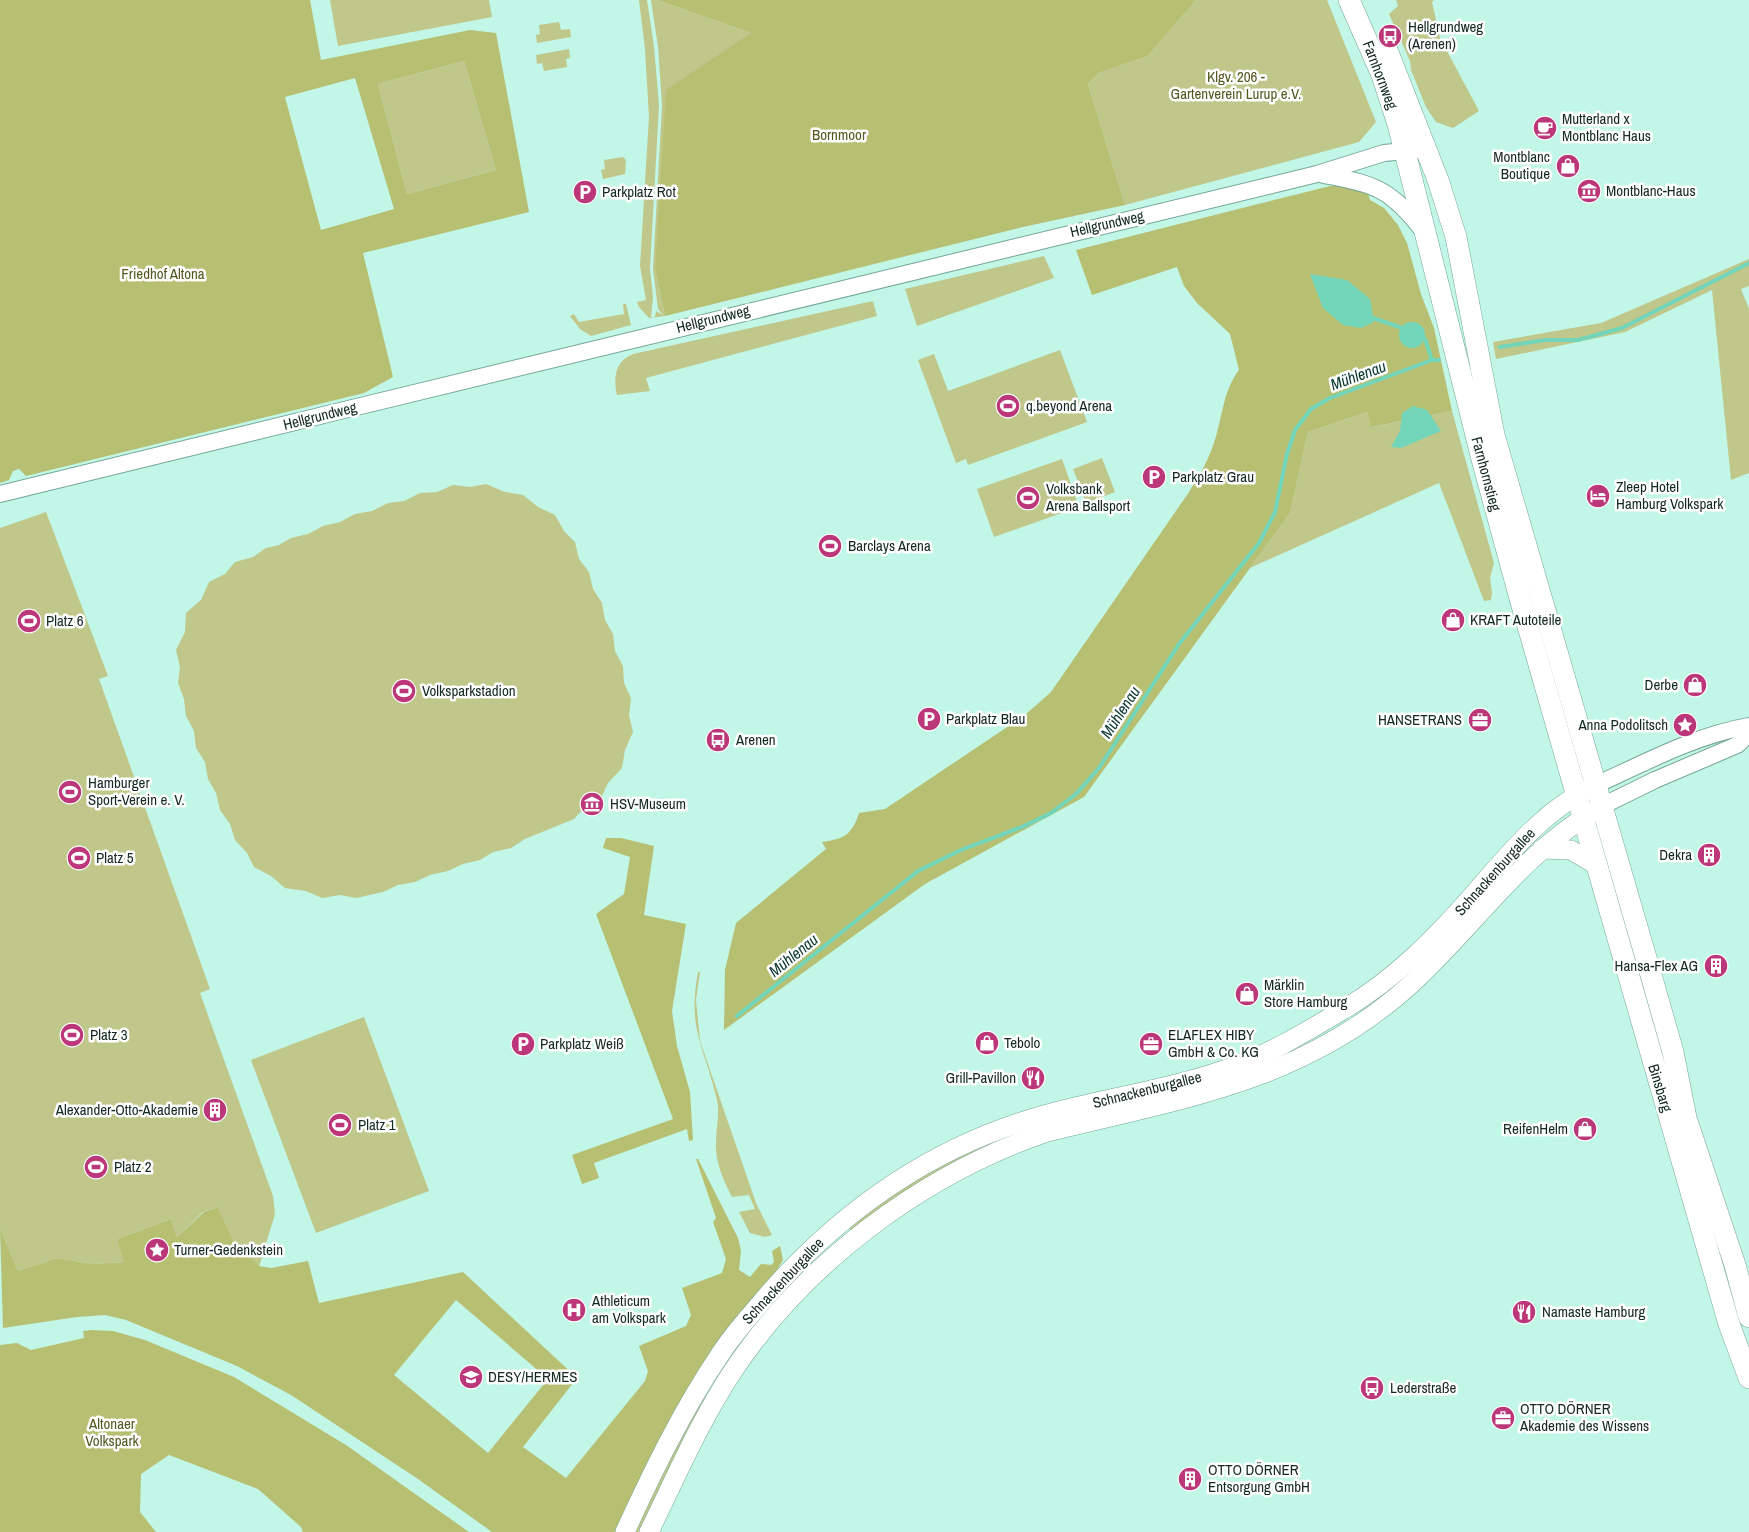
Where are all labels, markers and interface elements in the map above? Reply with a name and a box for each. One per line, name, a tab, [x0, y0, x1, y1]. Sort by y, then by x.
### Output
place label: Hellgrundweg (Arenen)	[1408, 16, 1483, 54]
bus stop icon: Hellgrundweg (Arenen)	[1377, 23, 1403, 49]
street label: Farnhornweg	[1358, 38, 1403, 112]
park label: Klgv. 206 - Gartenverein Lurup e.V.	[1171, 66, 1301, 104]
place label: Mutterland x Montblanc Haus	[1562, 108, 1651, 146]
cafe icon: Mutterland x Montblanc Haus	[1532, 115, 1558, 141]
park label: Bornmoor	[812, 124, 866, 145]
place label: Montblanc Boutique	[1493, 146, 1550, 184]
shop icon: Montblanc Boutique	[1555, 153, 1581, 179]
museum icon: Montblanc-Haus	[1576, 178, 1602, 204]
parking icon: Parkplatz Rot	[572, 179, 598, 205]
place label: Montblanc-Haus	[1606, 180, 1696, 201]
place label: Parkplatz Rot	[602, 181, 676, 202]
street label: Hellgrundweg	[1068, 205, 1146, 242]
park label: Friedhof Altona	[121, 263, 205, 284]
street label: Hellgrundweg	[674, 299, 752, 338]
water label: Mühlenau	[1327, 355, 1389, 395]
sports icon: q.beyond Arena	[995, 393, 1021, 419]
place label: q.beyond Arena	[1026, 395, 1112, 416]
street label: Hellgrundweg	[281, 396, 359, 435]
street label: Farnhornstieg	[1467, 434, 1506, 513]
parking icon: Parkplatz Grau	[1141, 464, 1167, 490]
place label: Parkplatz Grau	[1172, 466, 1254, 487]
place label: Zleep Hotel Hamburg Volkspark	[1616, 476, 1724, 514]
place label: Volksbank Arena Ballsport	[1045, 478, 1131, 516]
hotel icon: Zleep Hotel Hamburg Volkspark	[1585, 483, 1611, 509]
sports icon: Volksbank Arena Ballsport	[1015, 485, 1041, 511]
sports icon: Barclays Arena	[817, 533, 843, 559]
place label: Barclays Arena	[848, 535, 931, 556]
shop icon: KRAFT Autoteile	[1440, 607, 1466, 633]
sports icon: Platz 6	[16, 608, 42, 634]
place label: KRAFT Autoteile	[1470, 609, 1562, 630]
place label: Platz 6	[46, 610, 84, 631]
shop icon: Derbe	[1682, 672, 1708, 698]
place label: Derbe	[1645, 674, 1678, 695]
sports icon: Volksparkstadion	[391, 678, 417, 704]
place label: Volksparkstadion	[422, 680, 516, 701]
water label: Mühlenau	[1095, 682, 1145, 742]
parking icon: Parkplatz Blau	[916, 706, 942, 732]
office icon: HANSETRANS	[1467, 707, 1493, 733]
place label: Parkplatz Blau	[946, 708, 1025, 729]
place label: HANSETRANS	[1378, 709, 1462, 730]
place icon: Anna Podolitsch	[1672, 712, 1698, 738]
place label: Anna Podolitsch	[1577, 714, 1668, 735]
bus stop icon: Arenen	[705, 727, 731, 753]
place label: Arenen	[735, 729, 776, 750]
place label: Hamburger Sport-Verein e. V.	[88, 772, 185, 810]
sports icon: Hamburger Sport-Verein e. V.	[57, 779, 83, 805]
museum icon: HSV-Museum	[579, 791, 605, 817]
place label: HSV-Museum	[610, 793, 686, 814]
street label: Schnackenburgallee	[1450, 823, 1540, 920]
building icon: Dekra	[1696, 842, 1722, 868]
place label: Dekra	[1659, 844, 1692, 865]
sports icon: Platz 5	[66, 845, 92, 871]
place label: Platz 5	[96, 847, 134, 868]
water label: Mühlenau	[764, 928, 822, 982]
building icon: Hansa-Flex AG	[1703, 953, 1729, 979]
place label: Hansa-Flex AG	[1615, 955, 1698, 976]
place label: Märklin Store Hamburg	[1264, 974, 1348, 1012]
shop icon: Märklin Store Hamburg	[1234, 981, 1260, 1007]
sports icon: Platz 3	[59, 1022, 85, 1048]
place label: Platz 3	[90, 1024, 128, 1045]
place label: ELAFLEX HIBY GmbH & Co. KG	[1168, 1024, 1259, 1062]
shop icon: Tebolo	[974, 1030, 1000, 1056]
parking icon: Parkplatz Weiß	[510, 1031, 536, 1057]
office icon: ELAFLEX HIBY GmbH & Co. KG	[1138, 1031, 1164, 1057]
place label: Tebolo	[1004, 1032, 1040, 1053]
place label: Parkplatz Weiß	[540, 1033, 624, 1054]
street label: Binsbarg	[1643, 1061, 1678, 1115]
restaurant icon: Grill-Pavillon	[1020, 1065, 1046, 1091]
street label: Schnackenburgallee	[1090, 1066, 1204, 1113]
place label: Grill-Pavillon	[946, 1067, 1016, 1088]
building icon: Alexander-Otto-Akademie	[202, 1097, 228, 1123]
place label: Alexander-Otto-Akademie	[55, 1099, 198, 1120]
sports icon: Platz 1	[327, 1112, 353, 1138]
place label: Platz 1	[358, 1114, 396, 1135]
shop icon: ReifenHelm	[1572, 1116, 1598, 1142]
place label: ReifenHelm	[1503, 1118, 1568, 1139]
sports icon: Platz 2	[83, 1154, 109, 1180]
place label: Platz 2	[114, 1156, 152, 1177]
street label: Schnackenburgallee	[737, 1233, 828, 1329]
place icon: Turner-Gedenkstein	[144, 1237, 170, 1263]
place label: Turner-Gedenkstein	[174, 1239, 283, 1260]
place label: Athleticum am Volkspark	[591, 1290, 667, 1328]
hospital icon: Athleticum am Volkspark	[561, 1297, 587, 1323]
restaurant icon: Namaste Hamburg	[1511, 1299, 1537, 1325]
place label: Namaste Hamburg	[1542, 1301, 1645, 1322]
school or university icon: DESY/HERMES	[458, 1364, 484, 1390]
place label: DESY/HERMES	[488, 1366, 578, 1387]
bus stop icon: Lederstraße	[1359, 1375, 1385, 1401]
place label: Lederstraße	[1390, 1377, 1456, 1398]
place label: OTTO DÖRNER Akademie des Wissens	[1519, 1398, 1649, 1436]
office icon: OTTO DÖRNER Akademie des Wissens	[1490, 1405, 1516, 1431]
park label: Altonaer Volkspark	[85, 1413, 140, 1451]
place label: OTTO DÖRNER Entsorgung GmbH	[1208, 1459, 1310, 1497]
building icon: OTTO DÖRNER Entsorgung GmbH	[1177, 1466, 1203, 1492]

